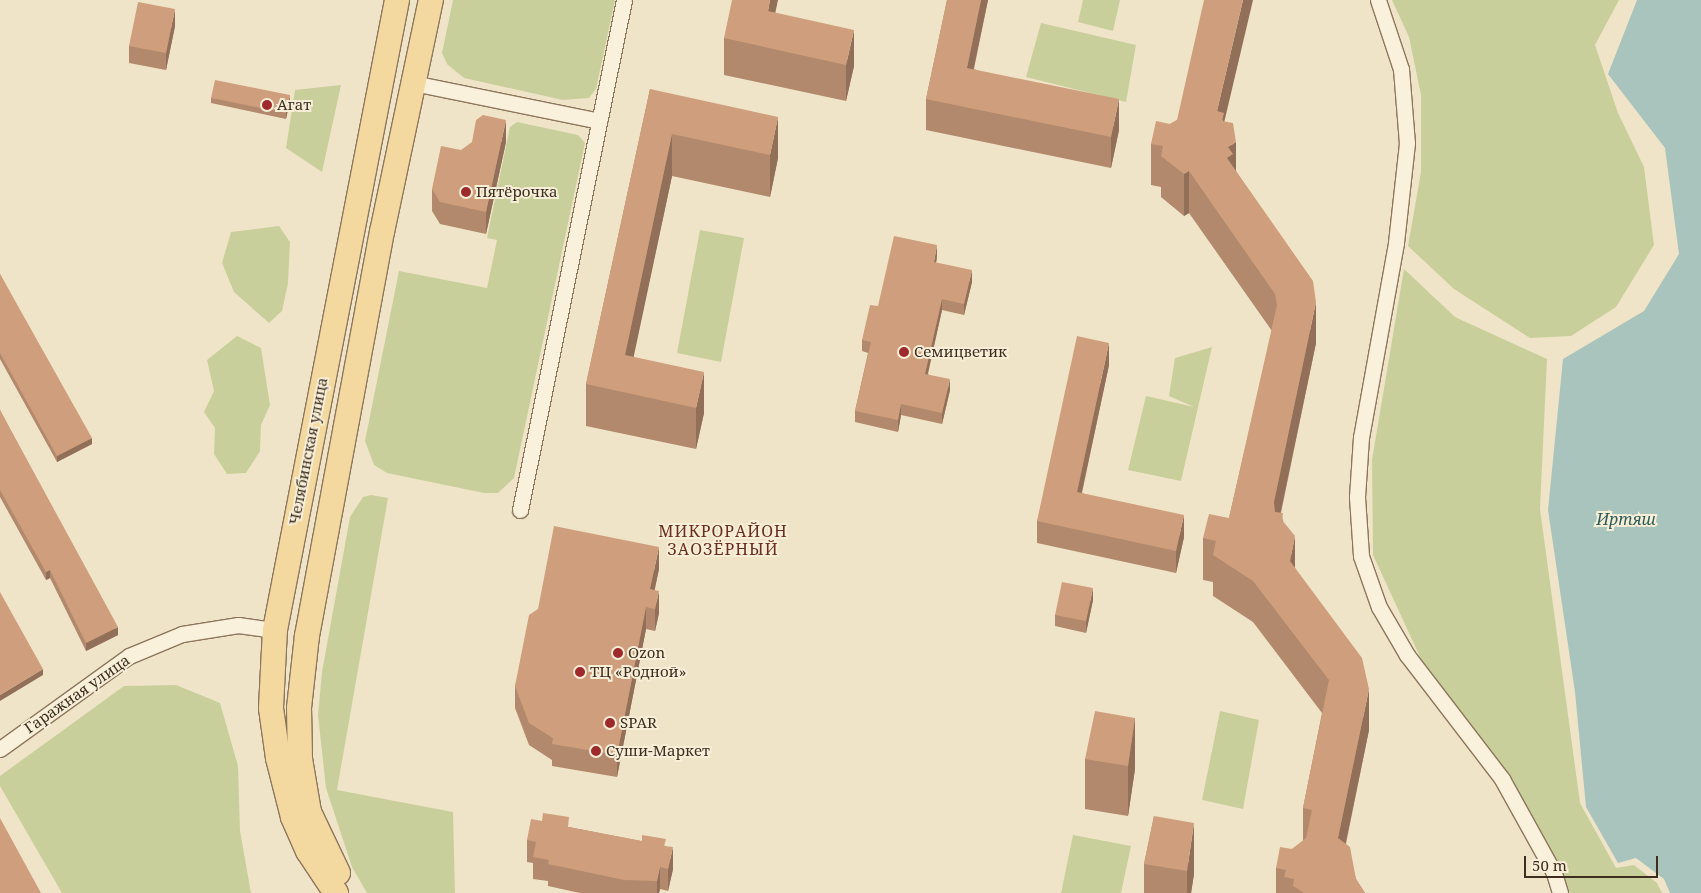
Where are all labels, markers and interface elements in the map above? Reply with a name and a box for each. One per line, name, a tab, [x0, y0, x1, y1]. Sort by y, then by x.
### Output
place label: Агат	[277, 96, 311, 114]
marker: Агат	[261, 99, 273, 111]
place label: Пятёрочка	[476, 183, 557, 201]
marker: Пятёрочка	[460, 186, 472, 198]
place label: Семицветик	[914, 343, 1007, 361]
marker: Семицветик	[898, 346, 910, 358]
street label: Челябинская улица	[285, 376, 331, 526]
water label: Иртяш	[1596, 509, 1656, 529]
district label: МИКРОРАЙОН ЗАОЗЁРНЫЙ	[657, 521, 789, 559]
place label: Ozon	[628, 644, 665, 662]
marker: Ozon	[612, 647, 624, 659]
street label: Гаражная улица	[21, 651, 133, 737]
place label: ТЦ «Родной»	[590, 663, 686, 681]
marker: ТЦ «Родной»	[574, 666, 586, 678]
place label: SPAR	[620, 714, 657, 732]
marker: SPAR	[604, 717, 616, 729]
place label: Суши-Маркет	[606, 742, 710, 760]
marker: Суши-Маркет	[590, 745, 602, 757]
scale bar	[1526, 846, 1660, 878]
text: 50 m	[1532, 855, 1567, 875]

